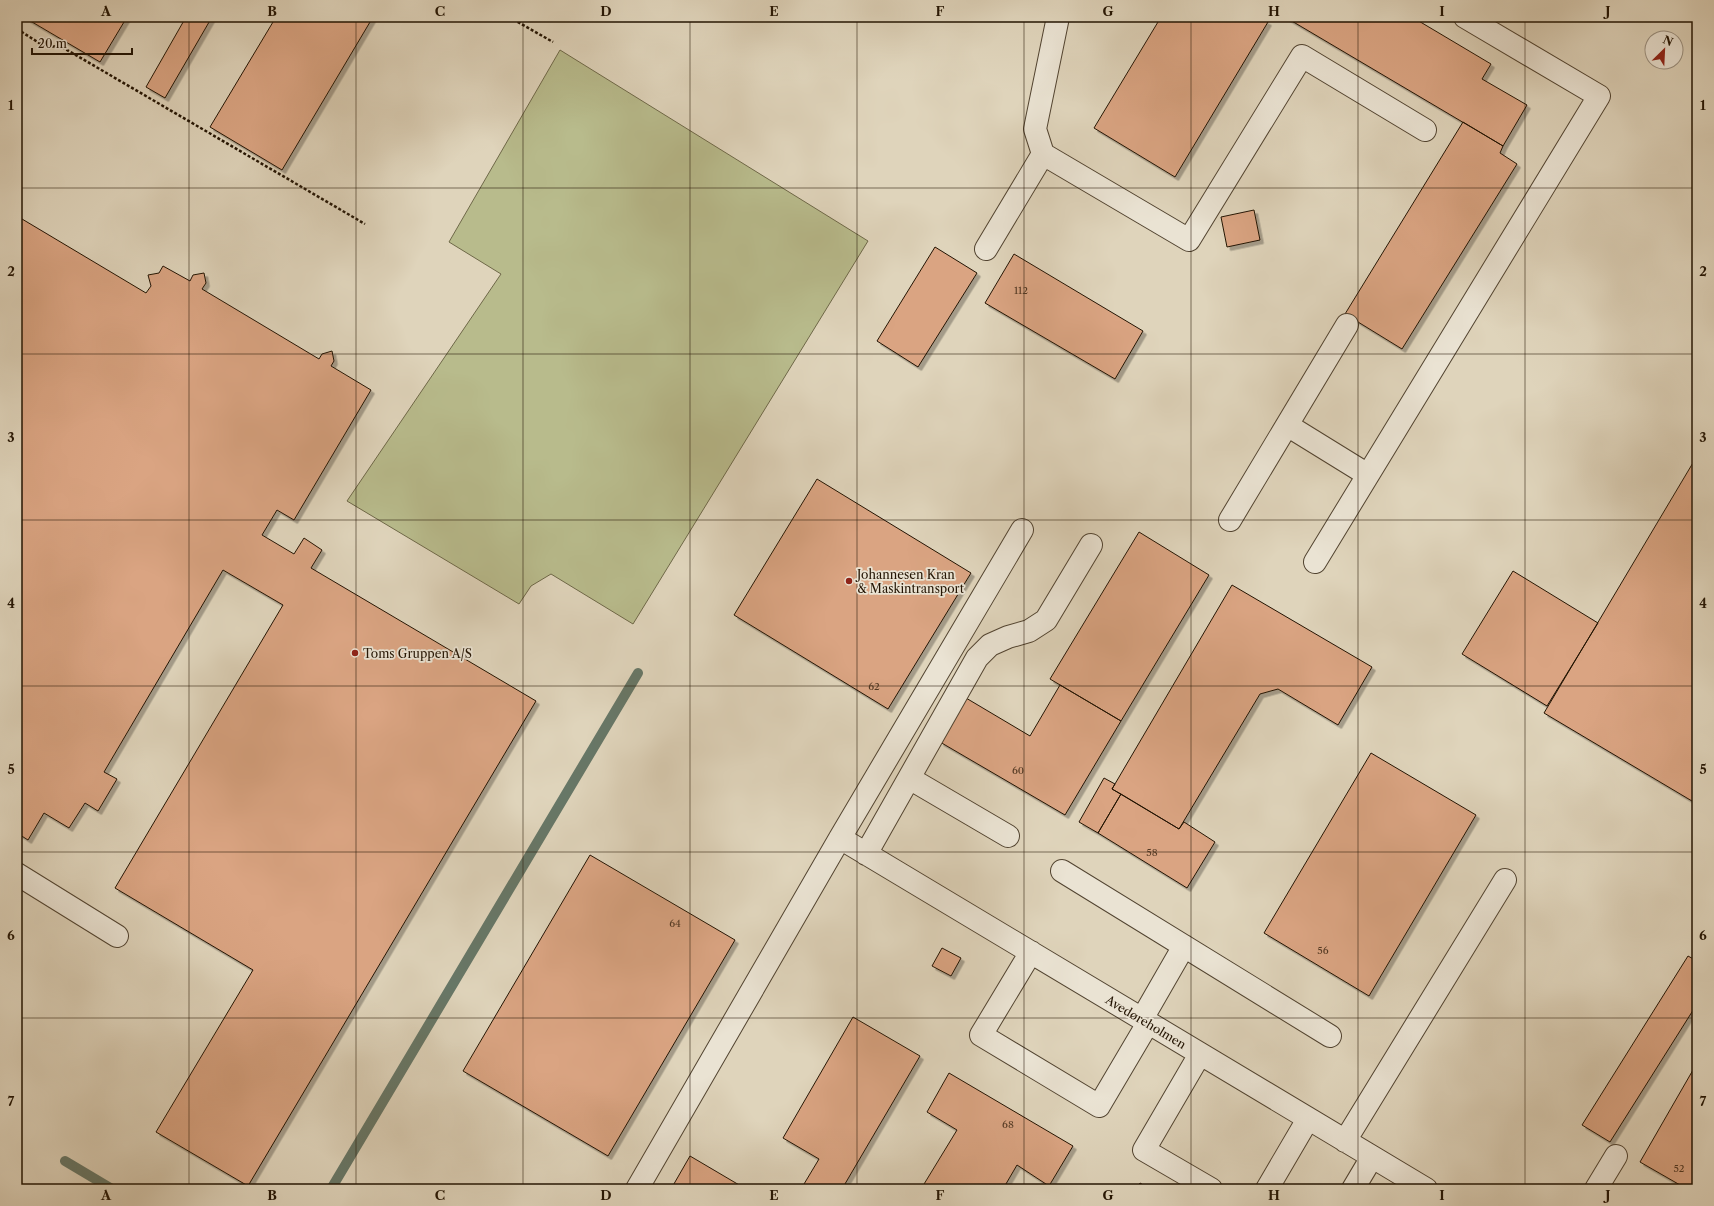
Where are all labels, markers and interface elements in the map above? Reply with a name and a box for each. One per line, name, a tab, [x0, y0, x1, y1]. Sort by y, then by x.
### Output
text: A	[100, 3, 112, 19]
text: B	[267, 3, 277, 19]
text: C	[435, 3, 445, 19]
text: D	[600, 3, 612, 19]
text: E	[769, 3, 779, 19]
text: F	[936, 3, 945, 19]
text: G	[1102, 3, 1114, 19]
text: H	[1268, 3, 1280, 19]
text: I	[1439, 3, 1445, 19]
text: J	[1603, 3, 1611, 19]
scale bar	[32, 30, 132, 56]
north arrow	[1644, 30, 1684, 70]
text: N	[1661, 33, 1676, 49]
text: 20 m	[38, 36, 67, 51]
text: 1	[8, 97, 14, 113]
text: 1	[1700, 97, 1706, 113]
text: 2	[7, 263, 15, 279]
text: 2	[1699, 263, 1707, 279]
house number: 112	[1014, 284, 1028, 297]
text: 3	[7, 429, 15, 445]
text: 3	[1699, 429, 1707, 445]
place label: Johannesen Kran & Maskintransport	[855, 567, 965, 596]
marker: Johannesen Kran & Maskintransport	[844, 576, 854, 586]
text: 4	[7, 595, 15, 611]
text: 4	[1699, 595, 1707, 611]
place label: Toms Gruppen A/S	[363, 646, 472, 661]
marker: Toms Gruppen A/S	[350, 648, 360, 658]
house number: 62	[868, 680, 880, 693]
text: 5	[7, 761, 15, 777]
text: 5	[1699, 761, 1707, 777]
house number: 60	[1012, 764, 1024, 777]
house number: 58	[1146, 846, 1158, 859]
house number: 64	[669, 917, 681, 930]
text: 6	[7, 927, 15, 943]
text: 6	[1699, 927, 1707, 943]
house number: 56	[1317, 944, 1329, 957]
street label: Avedøreholmen	[1102, 992, 1189, 1052]
text: 7	[8, 1093, 15, 1109]
text: 7	[1700, 1093, 1707, 1109]
house number: 68	[1002, 1118, 1014, 1131]
house number: 52	[1673, 1162, 1685, 1175]
text: A	[100, 1187, 112, 1203]
text: B	[267, 1187, 277, 1203]
text: C	[435, 1187, 445, 1203]
text: D	[600, 1187, 612, 1203]
text: E	[769, 1187, 779, 1203]
text: F	[936, 1187, 945, 1203]
text: G	[1102, 1187, 1114, 1203]
text: H	[1268, 1187, 1280, 1203]
text: I	[1439, 1187, 1445, 1203]
text: J	[1603, 1187, 1611, 1203]

